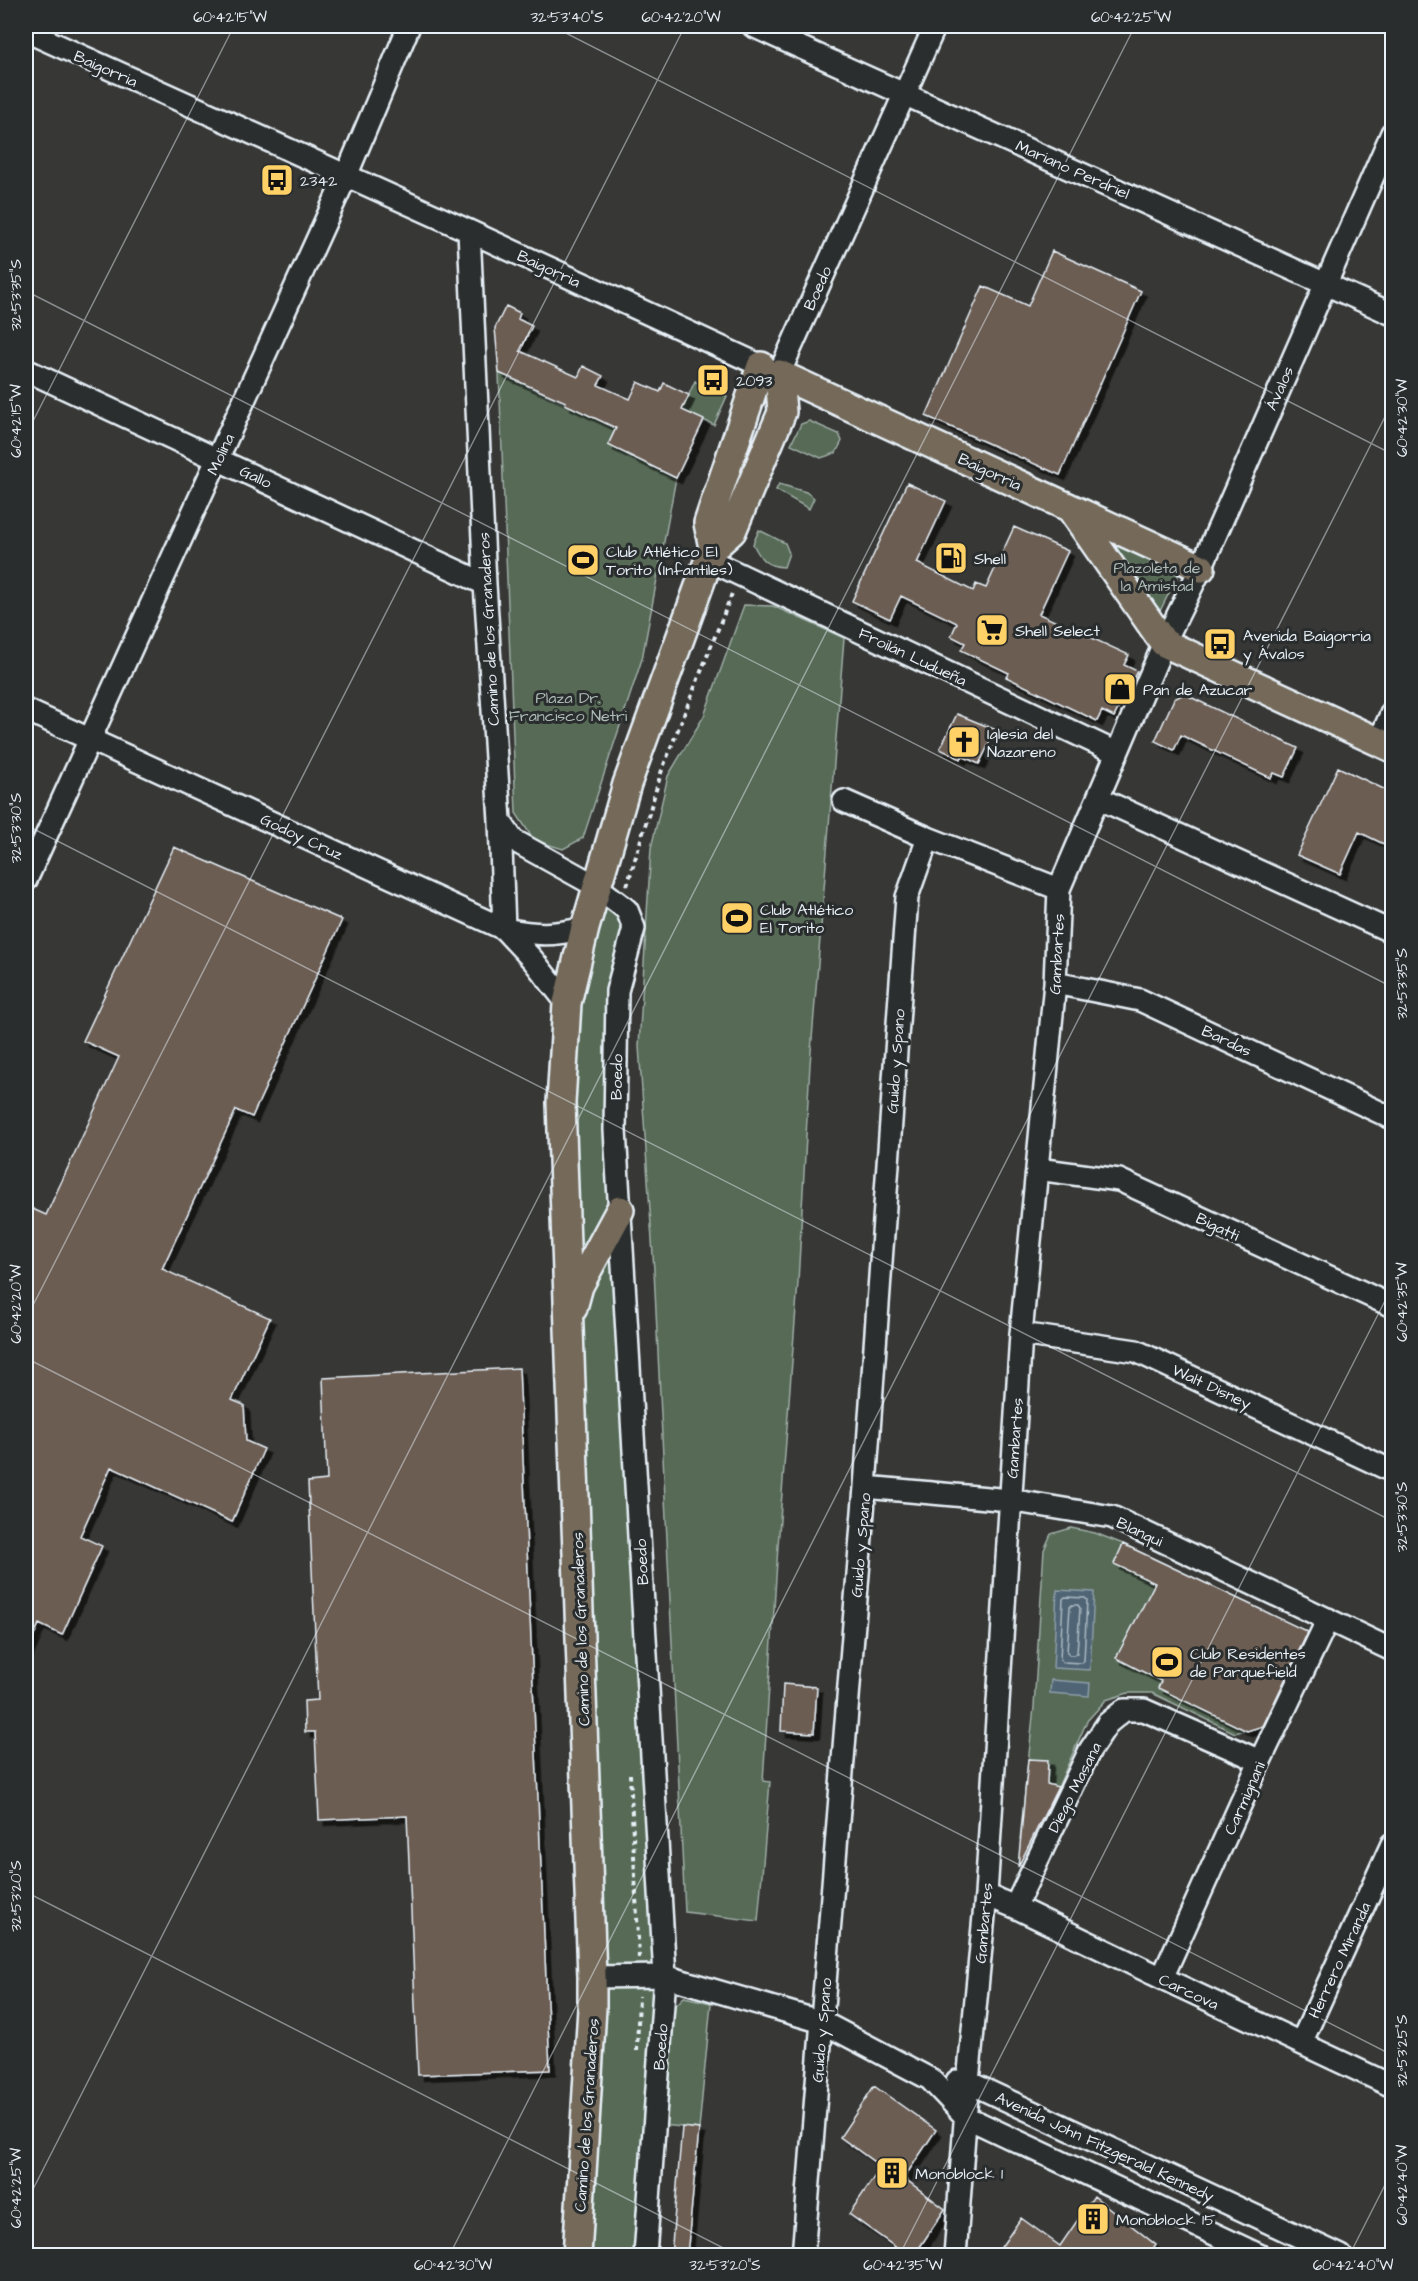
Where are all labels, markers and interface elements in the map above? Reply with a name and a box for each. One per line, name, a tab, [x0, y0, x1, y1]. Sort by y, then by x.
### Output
text: 60°42'15"W	[193, 7, 267, 28]
text: 32°53'40"S	[530, 7, 604, 28]
text: 60°42'20"W	[641, 7, 721, 28]
text: 60°42'25"W	[1091, 7, 1171, 28]
street label: Baigorria	[70, 45, 141, 94]
street label: Mariano Perdriel	[1012, 135, 1133, 205]
bus stop icon: 2342	[259, 162, 295, 198]
place label: 2342	[300, 170, 337, 192]
street label: Baigorria	[513, 245, 584, 294]
text: 32°53'35"S	[6, 259, 27, 331]
street label: Boedo	[798, 263, 837, 314]
bus stop icon: 2093	[695, 362, 731, 398]
street label: Ávalos	[1260, 363, 1299, 414]
place label: 2093	[736, 370, 773, 392]
text: 60°42'30"W	[1392, 379, 1413, 457]
text: 60°42'15"W	[6, 384, 27, 458]
street label: Molina	[202, 430, 240, 479]
street label: Baigorria	[954, 448, 1025, 497]
street label: Gallo	[236, 460, 275, 494]
street label: Camino de los Granaderos	[473, 532, 505, 726]
fuel station icon: Shell	[933, 540, 969, 576]
place label: Club Atlético El Torito (Infantiles)	[606, 541, 733, 581]
sports icon: Club Atlético El Torito (Infantiles)	[565, 542, 601, 578]
place label: Shell	[974, 548, 1006, 570]
park label: Plazoleta de la Amistad	[1114, 557, 1201, 597]
supermarket icon: Shell Select	[974, 612, 1010, 648]
place label: Shell Select	[1015, 620, 1101, 642]
street label: Froilán Ludueña	[855, 622, 970, 692]
place label: Avenida Baigorria y Ávalos	[1243, 625, 1371, 666]
bus stop icon: Avenida Baigorria y Ávalos	[1202, 626, 1238, 662]
shop icon: Pan de Azucar	[1102, 671, 1138, 707]
place label: Pan de Azucar	[1143, 679, 1253, 701]
park label: Plaza Dr. Francisco Netri	[509, 687, 628, 727]
place label: Iglesia del Nazareno	[987, 723, 1056, 763]
church icon: Iglesia del Nazareno	[946, 724, 982, 760]
text: 32°53'30"S	[6, 792, 27, 863]
street label: Godoy Cruz	[256, 808, 346, 867]
place label: Club Atlético El Torito	[760, 899, 853, 939]
sports icon: Club Atlético El Torito	[719, 900, 755, 936]
street label: Gambartes	[1044, 913, 1070, 995]
text: 32°53'35"S	[1392, 948, 1413, 1020]
street label: Guido y Spano	[881, 1008, 912, 1114]
street label: Bardas	[1198, 1020, 1255, 1062]
street label: Boedo	[606, 1054, 628, 1100]
street label: Bigatti	[1192, 1207, 1243, 1248]
text: 60°42'35"W	[1392, 1262, 1413, 1342]
text: 60°42'20"W	[6, 1264, 27, 1344]
street label: Walt Disney	[1168, 1359, 1255, 1416]
street label: Gambartes	[1001, 1397, 1029, 1479]
text: 32°53'30"S	[1392, 1481, 1413, 1552]
street label: Guido y Spano	[845, 1492, 878, 1598]
street label: Blanqui	[1113, 1512, 1167, 1552]
street label: Camino de los Granaderos	[567, 1532, 595, 1726]
street label: Boedo	[630, 1538, 654, 1586]
place label: Club Residentes de Parquefield	[1190, 1643, 1306, 1683]
sports icon: Club Residentes de Parquefield	[1149, 1644, 1185, 1680]
street label: Diego Masana	[1043, 1738, 1108, 1837]
street label: Carmignani	[1219, 1758, 1272, 1839]
text: 32°53'20"S	[6, 1860, 27, 1932]
street label: Gambartes	[970, 1882, 998, 1964]
street label: Herrero Miranda	[1303, 1899, 1376, 2022]
street label: Carcova	[1155, 1968, 1222, 2015]
street label: Guido y Spano	[806, 1977, 839, 2083]
text: 32°53'25"S	[1392, 2014, 1413, 2087]
street label: Camino de los Granaderos	[569, 2018, 605, 2213]
street label: Boedo	[648, 2023, 674, 2071]
street label: Avenida John Fitzgerald Kennedy	[991, 2086, 1218, 2208]
text: 60°42'40"W	[1392, 2145, 1413, 2225]
text: 60°42'25"W	[6, 2148, 27, 2228]
building icon: Monoblock 1	[874, 2155, 910, 2191]
place label: Monoblock 1	[915, 2163, 1003, 2185]
building icon: Monoblock 15	[1075, 2201, 1111, 2237]
place label: Monoblock 15	[1116, 2209, 1216, 2231]
text: 60°42'30"W	[414, 2255, 492, 2276]
text: 32°53'20"S	[689, 2255, 761, 2276]
text: 60°42'35"W	[863, 2255, 943, 2276]
text: 60°42'40"W	[1313, 2255, 1393, 2276]

